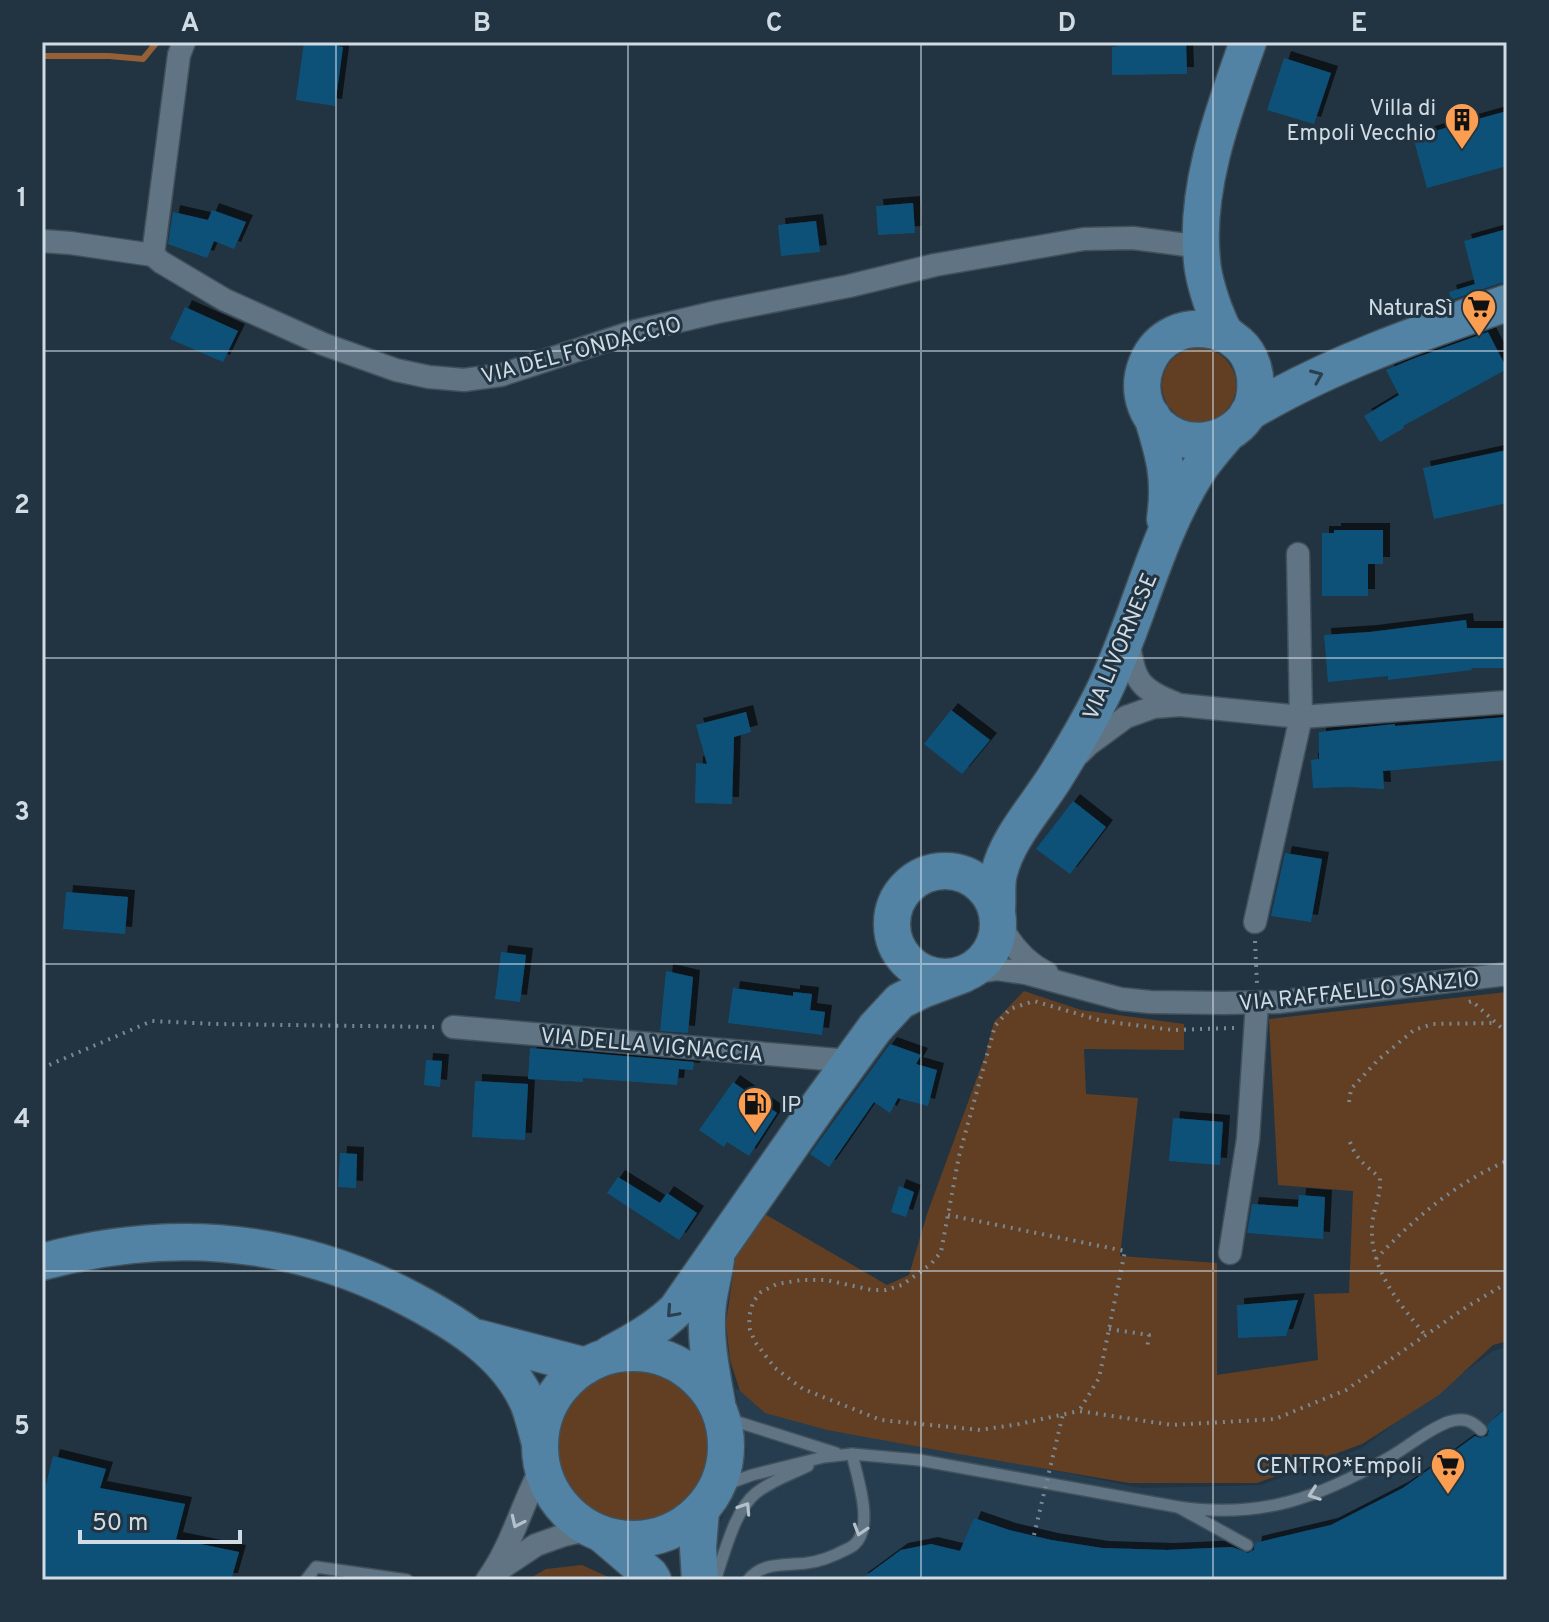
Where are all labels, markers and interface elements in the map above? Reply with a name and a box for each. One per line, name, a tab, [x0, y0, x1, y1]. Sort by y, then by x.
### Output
text: A	[181, 8, 199, 41]
text: B	[473, 8, 491, 41]
text: C	[766, 8, 782, 41]
text: D	[1058, 8, 1076, 41]
text: E	[1351, 8, 1367, 41]
place label: Villa di Empoli Vecchio	[1286, 96, 1436, 148]
building icon: Villa di Empoli Vecchio	[1443, 101, 1481, 151]
text: 1	[17, 183, 27, 216]
supermarket icon: NaturaSì	[1460, 288, 1498, 338]
place label: NaturaSì	[1368, 296, 1453, 323]
street label: VIA DEL FONDACCIO	[479, 312, 685, 391]
one-way arrow	[1309, 370, 1323, 386]
text: 2	[14, 490, 30, 523]
street label: VIA LIVORNESE	[1078, 569, 1164, 725]
text: 3	[14, 797, 30, 830]
street label: VIA RAFFAELLO SANZIO	[1238, 966, 1481, 1019]
street label: VIA DELLA VIGNACCIA	[539, 1023, 765, 1070]
fuel station icon: IP	[736, 1085, 774, 1135]
place label: IP	[781, 1093, 801, 1120]
text: 4	[14, 1104, 30, 1137]
one-way arrow	[668, 1302, 682, 1317]
text: 5	[14, 1411, 30, 1444]
supermarket icon: CENTRO*Empoli	[1429, 1446, 1467, 1496]
place label: CENTRO*Empoli	[1256, 1454, 1422, 1481]
one-way arrow	[1308, 1484, 1322, 1501]
scale bar	[80, 1494, 240, 1544]
one-way arrow	[736, 1503, 751, 1517]
text: 50 m	[92, 1509, 148, 1539]
one-way arrow	[511, 1514, 527, 1528]
one-way arrow	[853, 1522, 869, 1536]

